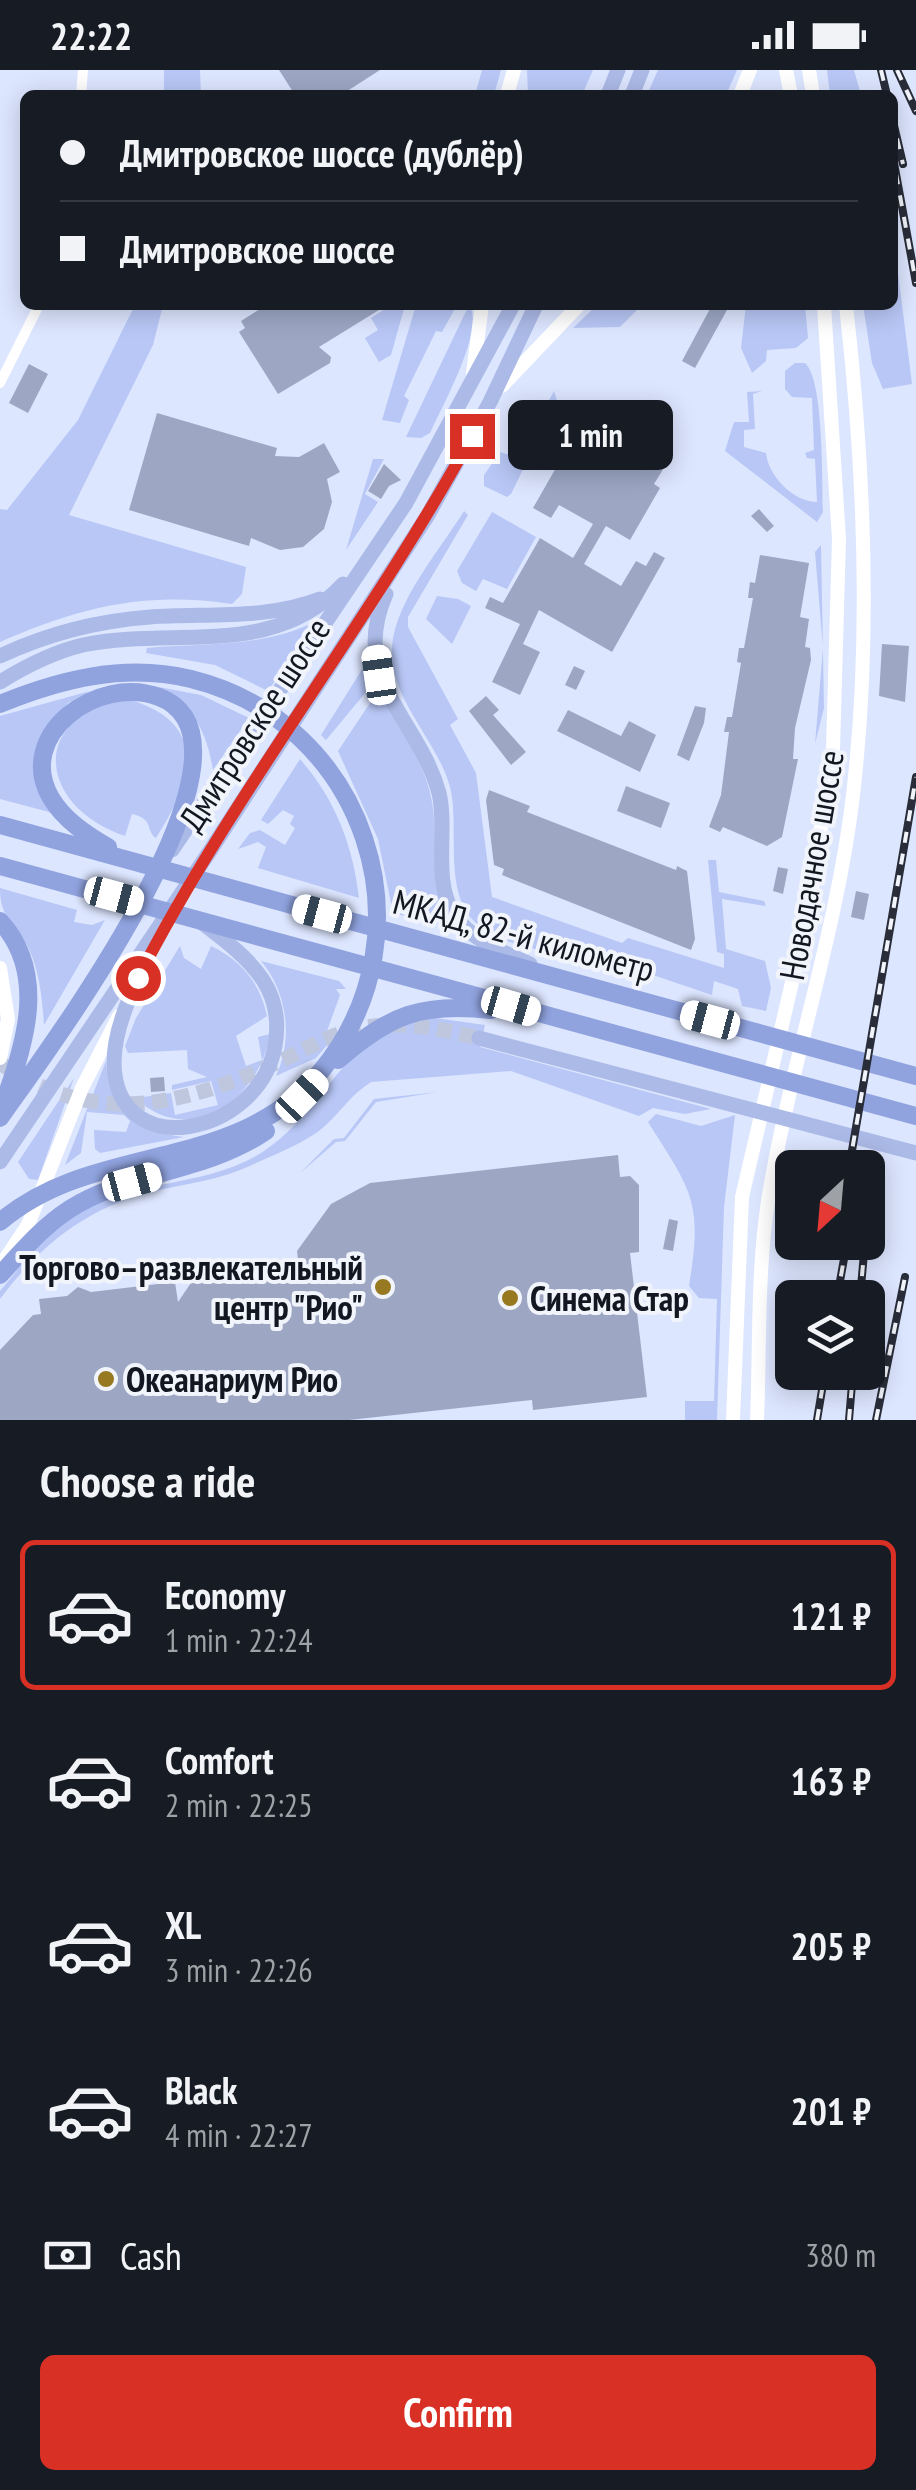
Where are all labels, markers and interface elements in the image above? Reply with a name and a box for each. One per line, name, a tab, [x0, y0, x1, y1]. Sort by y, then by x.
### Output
text: 22:22	[50, 11, 132, 60]
text: Дмитровское шоссе (дублёр)	[120, 128, 524, 177]
text: Дмитровское шоссе	[120, 224, 395, 273]
callout: 1 min	[507, 401, 672, 471]
route end	[450, 414, 495, 459]
text: 1 min	[558, 414, 623, 456]
street label: Дмитровское шоссе	[168, 609, 340, 839]
car	[360, 643, 398, 707]
street label: Новодачное шоссе	[768, 746, 854, 984]
car	[81, 874, 147, 918]
street label: МКАД, 82-й километр	[388, 878, 660, 992]
car	[289, 892, 355, 936]
route start	[116, 956, 161, 1001]
car	[478, 983, 544, 1029]
car	[677, 998, 743, 1042]
car	[270, 1064, 334, 1128]
north arrow	[775, 1150, 885, 1260]
map controls	[775, 1150, 885, 1390]
car	[99, 1160, 165, 1204]
place label: Торгово–развлекательный центр "Рио"	[19, 1244, 363, 1330]
place label: Синема Стар	[530, 1275, 689, 1321]
marker: Торгово–развлекательный центр "Рио"	[372, 1276, 394, 1298]
button: layers	[775, 1280, 885, 1390]
marker: Синема Стар	[499, 1287, 521, 1309]
place label: Океанариум Рио	[126, 1356, 338, 1402]
marker: Океанариум Рио	[95, 1368, 117, 1390]
text: Choose a ride	[40, 1451, 255, 1509]
icon: car	[45, 1570, 135, 1660]
text: Economy	[165, 1570, 285, 1619]
text: 121 ₽	[791, 1591, 871, 1640]
text: 1 min · 22:24	[165, 1619, 313, 1661]
icon: car	[45, 1735, 135, 1825]
text: Comfort	[165, 1735, 274, 1784]
text: 163 ₽	[791, 1756, 871, 1805]
text: 2 min · 22:25	[165, 1784, 313, 1826]
icon: car	[45, 1900, 135, 1990]
text: XL	[165, 1900, 201, 1949]
text: 205 ₽	[791, 1921, 871, 1970]
text: 3 min · 22:26	[165, 1949, 313, 1991]
icon: car	[45, 2065, 135, 2155]
text: Black	[165, 2065, 238, 2114]
text: 201 ₽	[791, 2086, 871, 2135]
text: 4 min · 22:27	[165, 2114, 313, 2156]
icon: cash	[40, 2228, 95, 2283]
text: Cash	[120, 2231, 182, 2280]
text: 380 m	[805, 2234, 876, 2276]
button: Confirm	[40, 2355, 876, 2470]

